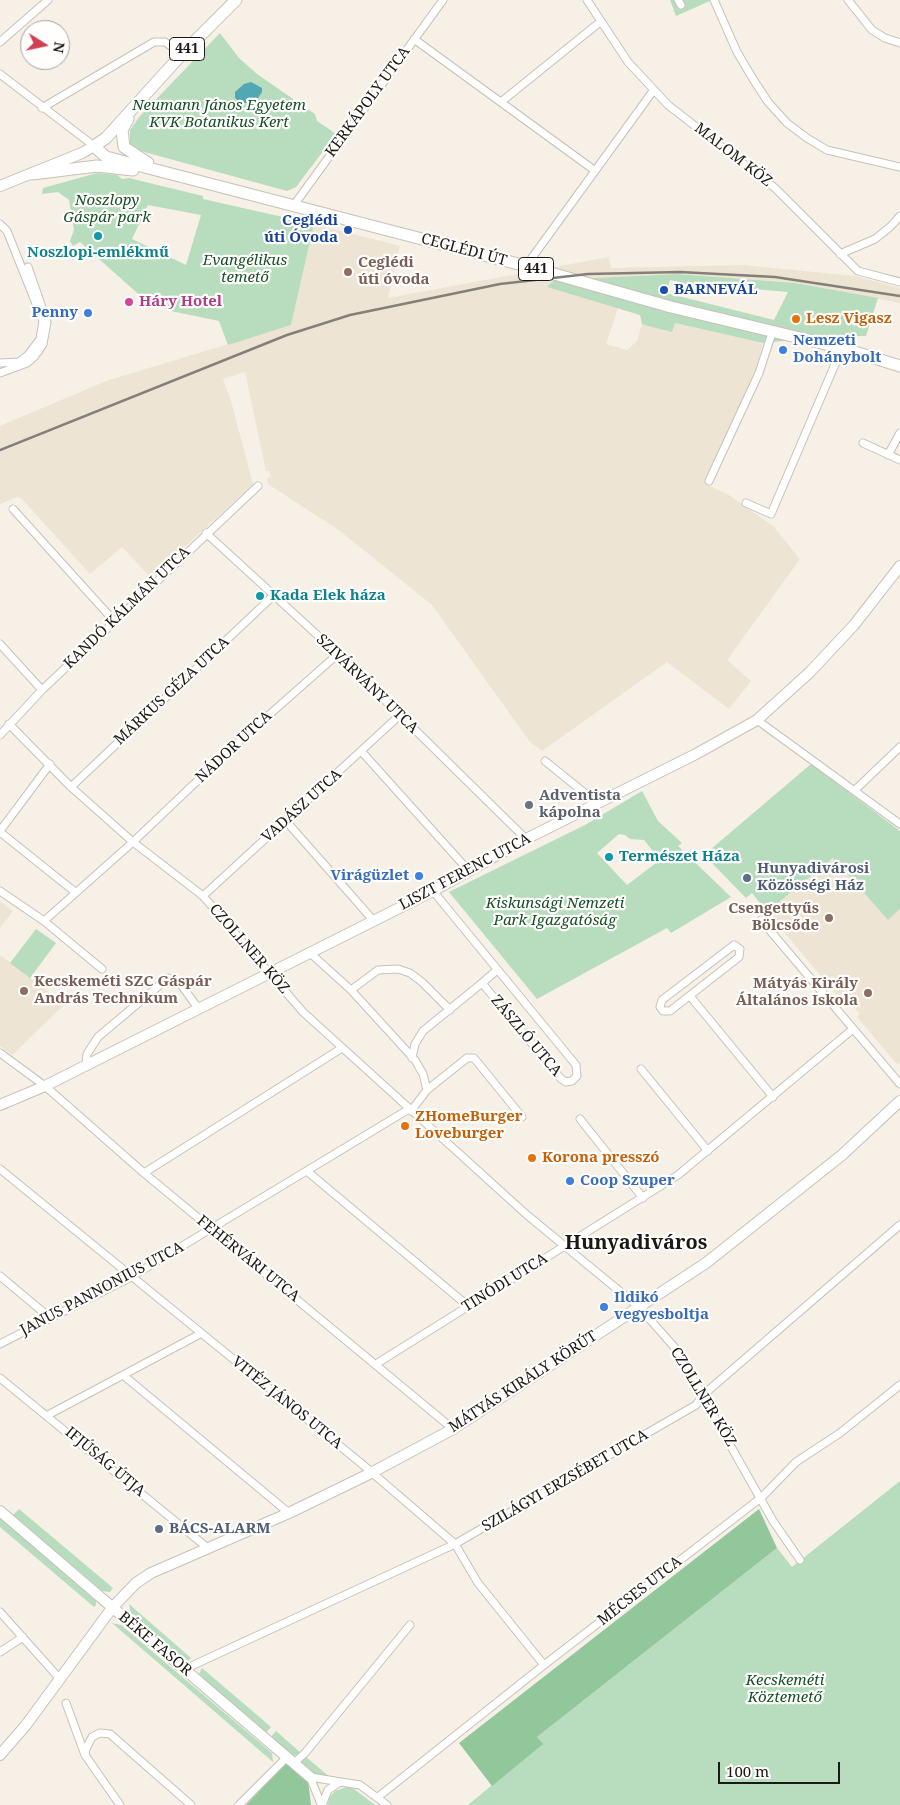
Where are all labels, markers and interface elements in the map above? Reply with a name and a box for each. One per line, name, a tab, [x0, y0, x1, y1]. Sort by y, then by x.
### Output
north arrow	[20, 20, 70, 70]
road number: 441	[170, 38, 204, 61]
text: N	[49, 40, 70, 55]
street label: KERKÁPOLY UTCA	[322, 43, 414, 161]
park label: Neumann János Egyetem KVK Botanikus Kert	[132, 97, 306, 132]
street label: MALOM KÖZ	[691, 119, 775, 191]
park label: Noszlopy Gáspár park	[63, 192, 151, 227]
place label: Ceglédi úti Óvoda	[264, 212, 338, 247]
marker: Ceglédi úti Óvoda	[342, 224, 354, 236]
marker: Noszlopi-emlékmű	[92, 230, 104, 242]
street label: CEGLÉDI ÚT	[419, 230, 509, 270]
place label: Noszlopi-emlékmű	[27, 244, 169, 262]
park label: Evangélikus temető	[203, 252, 287, 287]
place label: Ceglédi úti óvoda	[358, 254, 430, 289]
road number: 441	[518, 258, 554, 280]
marker: Ceglédi úti óvoda	[342, 266, 354, 278]
place label: BARNEVÁL	[674, 281, 757, 299]
marker: BARNEVÁL	[658, 284, 670, 296]
place label: Háry Hotel	[139, 293, 222, 311]
marker: Háry Hotel	[123, 296, 135, 308]
place label: Penny	[31, 304, 78, 322]
marker: Penny	[82, 307, 94, 319]
place label: Lesz Vigasz	[806, 310, 892, 328]
marker: Lesz Vigasz	[790, 313, 802, 325]
place label: Nemzeti Dohánybolt	[793, 332, 881, 367]
marker: Nemzeti Dohánybolt	[777, 344, 789, 356]
street label: KANDÓ KÁLMÁN UTCA	[60, 543, 194, 673]
place label: Kada Elek háza	[270, 587, 386, 605]
marker: Kada Elek háza	[254, 590, 266, 602]
street label: SZIVÁRVÁNY UTCA	[312, 631, 422, 737]
street label: MÁRKUS GÉZA UTCA	[111, 633, 233, 749]
street label: NÁDOR UTCA	[192, 707, 276, 787]
street label: VADÁSZ UTCA	[258, 766, 346, 846]
place label: Adventista kápolna	[539, 787, 621, 822]
marker: Adventista kápolna	[523, 799, 535, 811]
street label: LISZT FERENC UTCA	[396, 830, 534, 914]
place label: Természet Háza	[619, 848, 740, 866]
marker: Természet Háza	[603, 851, 615, 863]
place label: Hunyadivárosi Közösségi Ház	[757, 860, 869, 895]
place label: Virágüzlet	[330, 867, 409, 885]
marker: Virágüzlet	[413, 870, 425, 882]
marker: Hunyadivárosi Közösségi Ház	[741, 872, 753, 884]
park label: Kiskunsági Nemzeti Park Igazgatóság	[486, 895, 624, 930]
place label: Csengettyűs Bölcsőde	[728, 900, 819, 935]
street label: CZOLLNER KÖZ	[205, 901, 293, 997]
marker: Csengettyűs Bölcsőde	[823, 912, 835, 924]
place label: Kecskeméti SZC Gáspár András Technikum	[34, 973, 212, 1008]
place label: Mátyás Király Általános Iskola	[736, 975, 858, 1010]
marker: Kecskeméti SZC Gáspár András Technikum	[18, 985, 30, 997]
marker: Mátyás Király Általános Iskola	[862, 987, 874, 999]
street label: ZÁSZLÓ UTCA	[487, 992, 565, 1080]
place label: ZHomeBurger Loveburger	[415, 1108, 523, 1143]
marker: ZHomeBurger Loveburger	[399, 1120, 411, 1132]
place label: Korona presszó	[542, 1149, 660, 1167]
marker: Korona presszó	[526, 1152, 538, 1164]
place label: Coop Szuper	[580, 1172, 675, 1190]
marker: Coop Szuper	[564, 1175, 576, 1187]
street label: FEHÉRVÁRI UTCA	[193, 1212, 303, 1306]
district label: Hunyadiváros	[565, 1231, 707, 1255]
street label: JANUS PANNONIUS UTCA	[17, 1238, 187, 1340]
street label: TINÓDI UTCA	[459, 1250, 551, 1316]
place label: Ildikó vegyesboltja	[614, 1289, 709, 1324]
marker: Ildikó vegyesboltja	[598, 1301, 610, 1313]
street label: MÁTYÁS KIRÁLY KÖRÚT	[446, 1327, 600, 1437]
street label: CZOLLNER KÖZ	[666, 1344, 740, 1450]
street label: VITÉZ JÁNOS UTCA	[228, 1353, 346, 1453]
street label: IFJÚSÁG ÚTJA	[61, 1423, 149, 1501]
street label: SZILÁGYI ERZSÉBET UTCA	[479, 1426, 651, 1536]
place label: BÁCS-ALARM	[169, 1520, 271, 1538]
marker: BÁCS-ALARM	[153, 1523, 165, 1535]
street label: MÉCSES UTCA	[594, 1553, 686, 1629]
street label: BÉKE FASOR	[115, 1608, 195, 1680]
park label: Kecskeméti Köztemető	[746, 1672, 824, 1707]
scale bar	[720, 1752, 842, 1784]
text: 100 m	[726, 1761, 769, 1781]

